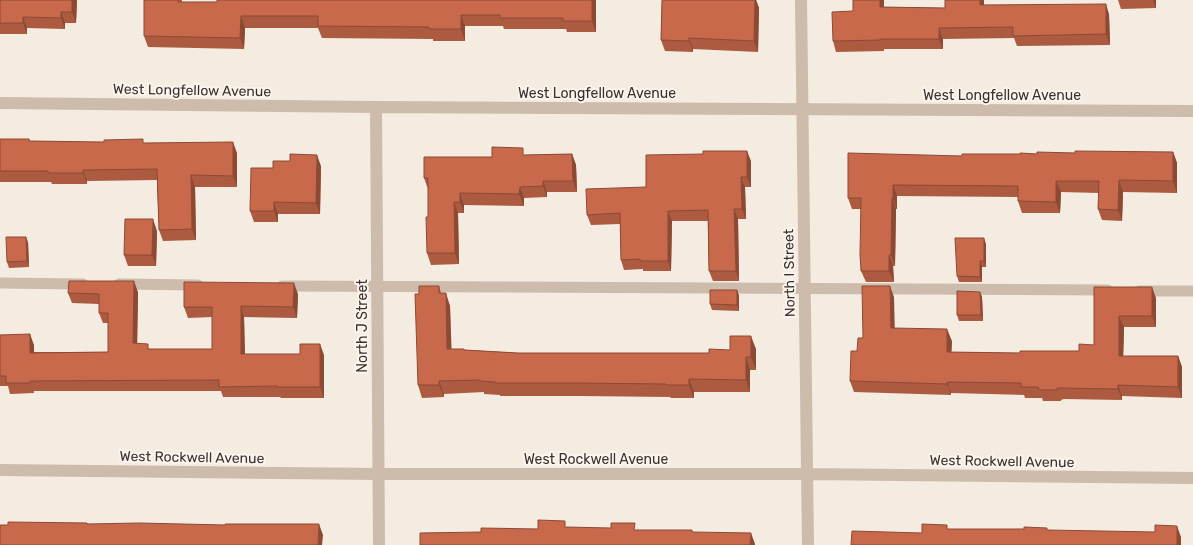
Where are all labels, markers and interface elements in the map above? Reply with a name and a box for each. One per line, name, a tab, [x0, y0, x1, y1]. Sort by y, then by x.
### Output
street label: West Longfellow Avenue	[113, 81, 271, 100]
street label: West Longfellow Avenue	[518, 85, 676, 102]
street label: West Longfellow Avenue	[923, 87, 1081, 104]
street label: North I Street	[780, 228, 799, 317]
street label: North J Street	[354, 279, 371, 373]
street label: West Rockwell Avenue	[120, 448, 265, 467]
street label: West Rockwell Avenue	[524, 451, 668, 468]
street label: West Rockwell Avenue	[930, 452, 1075, 471]

